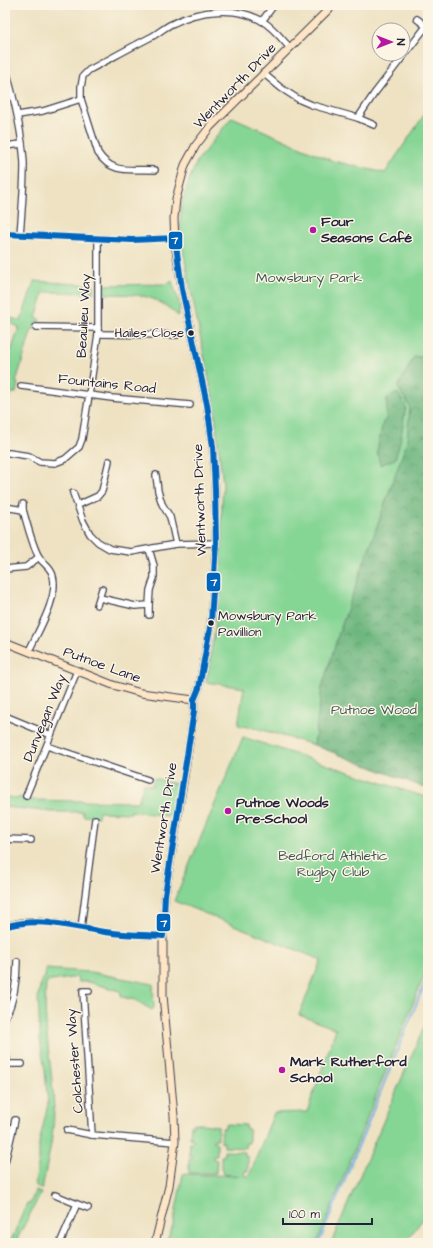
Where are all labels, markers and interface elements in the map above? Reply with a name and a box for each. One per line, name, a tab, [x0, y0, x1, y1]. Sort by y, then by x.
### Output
north arrow	[371, 22, 411, 62]
street label: Wentworth Drive	[189, 38, 281, 133]
text: N	[393, 39, 408, 46]
place label: Four Seasons Café	[320, 212, 413, 248]
marker: Four Seasons Café	[308, 225, 318, 235]
line badge: 7	[168, 231, 183, 250]
text: 7	[171, 233, 179, 248]
park label: Mowsbury Park	[256, 268, 362, 288]
street label: Beaulieu Way	[72, 273, 96, 359]
place label: Hailes Close	[115, 324, 184, 342]
marker: Hailes Close	[186, 328, 196, 338]
street label: Fountains Road	[57, 369, 157, 399]
street label: Wentworth Drive	[188, 443, 212, 556]
line badge: 7	[206, 572, 221, 592]
text: 7	[210, 575, 218, 590]
place label: Mowsbury Park Pavillion	[218, 607, 317, 641]
marker: Mowsbury Park Pavillion	[206, 618, 216, 628]
street label: Putnoe Lane	[60, 642, 144, 688]
street label: Dunvegan Way	[18, 671, 72, 765]
park label: Putnoe Wood	[331, 700, 417, 720]
street label: Wentworth Drive	[145, 761, 183, 875]
place label: Putnoe Woods Pre-School	[236, 793, 329, 829]
marker: Putnoe Woods Pre-School	[223, 806, 233, 816]
park label: Bedford Athletic Rugby Club	[278, 846, 388, 882]
line badge: 7	[156, 913, 171, 932]
text: 7	[160, 916, 168, 931]
street label: Colchester Way	[61, 1008, 89, 1114]
place label: Mark Rutherford School	[289, 1052, 408, 1088]
marker: Mark Rutherford School	[277, 1065, 287, 1075]
scale bar	[283, 1200, 372, 1226]
text: 100 m	[289, 1206, 320, 1223]

